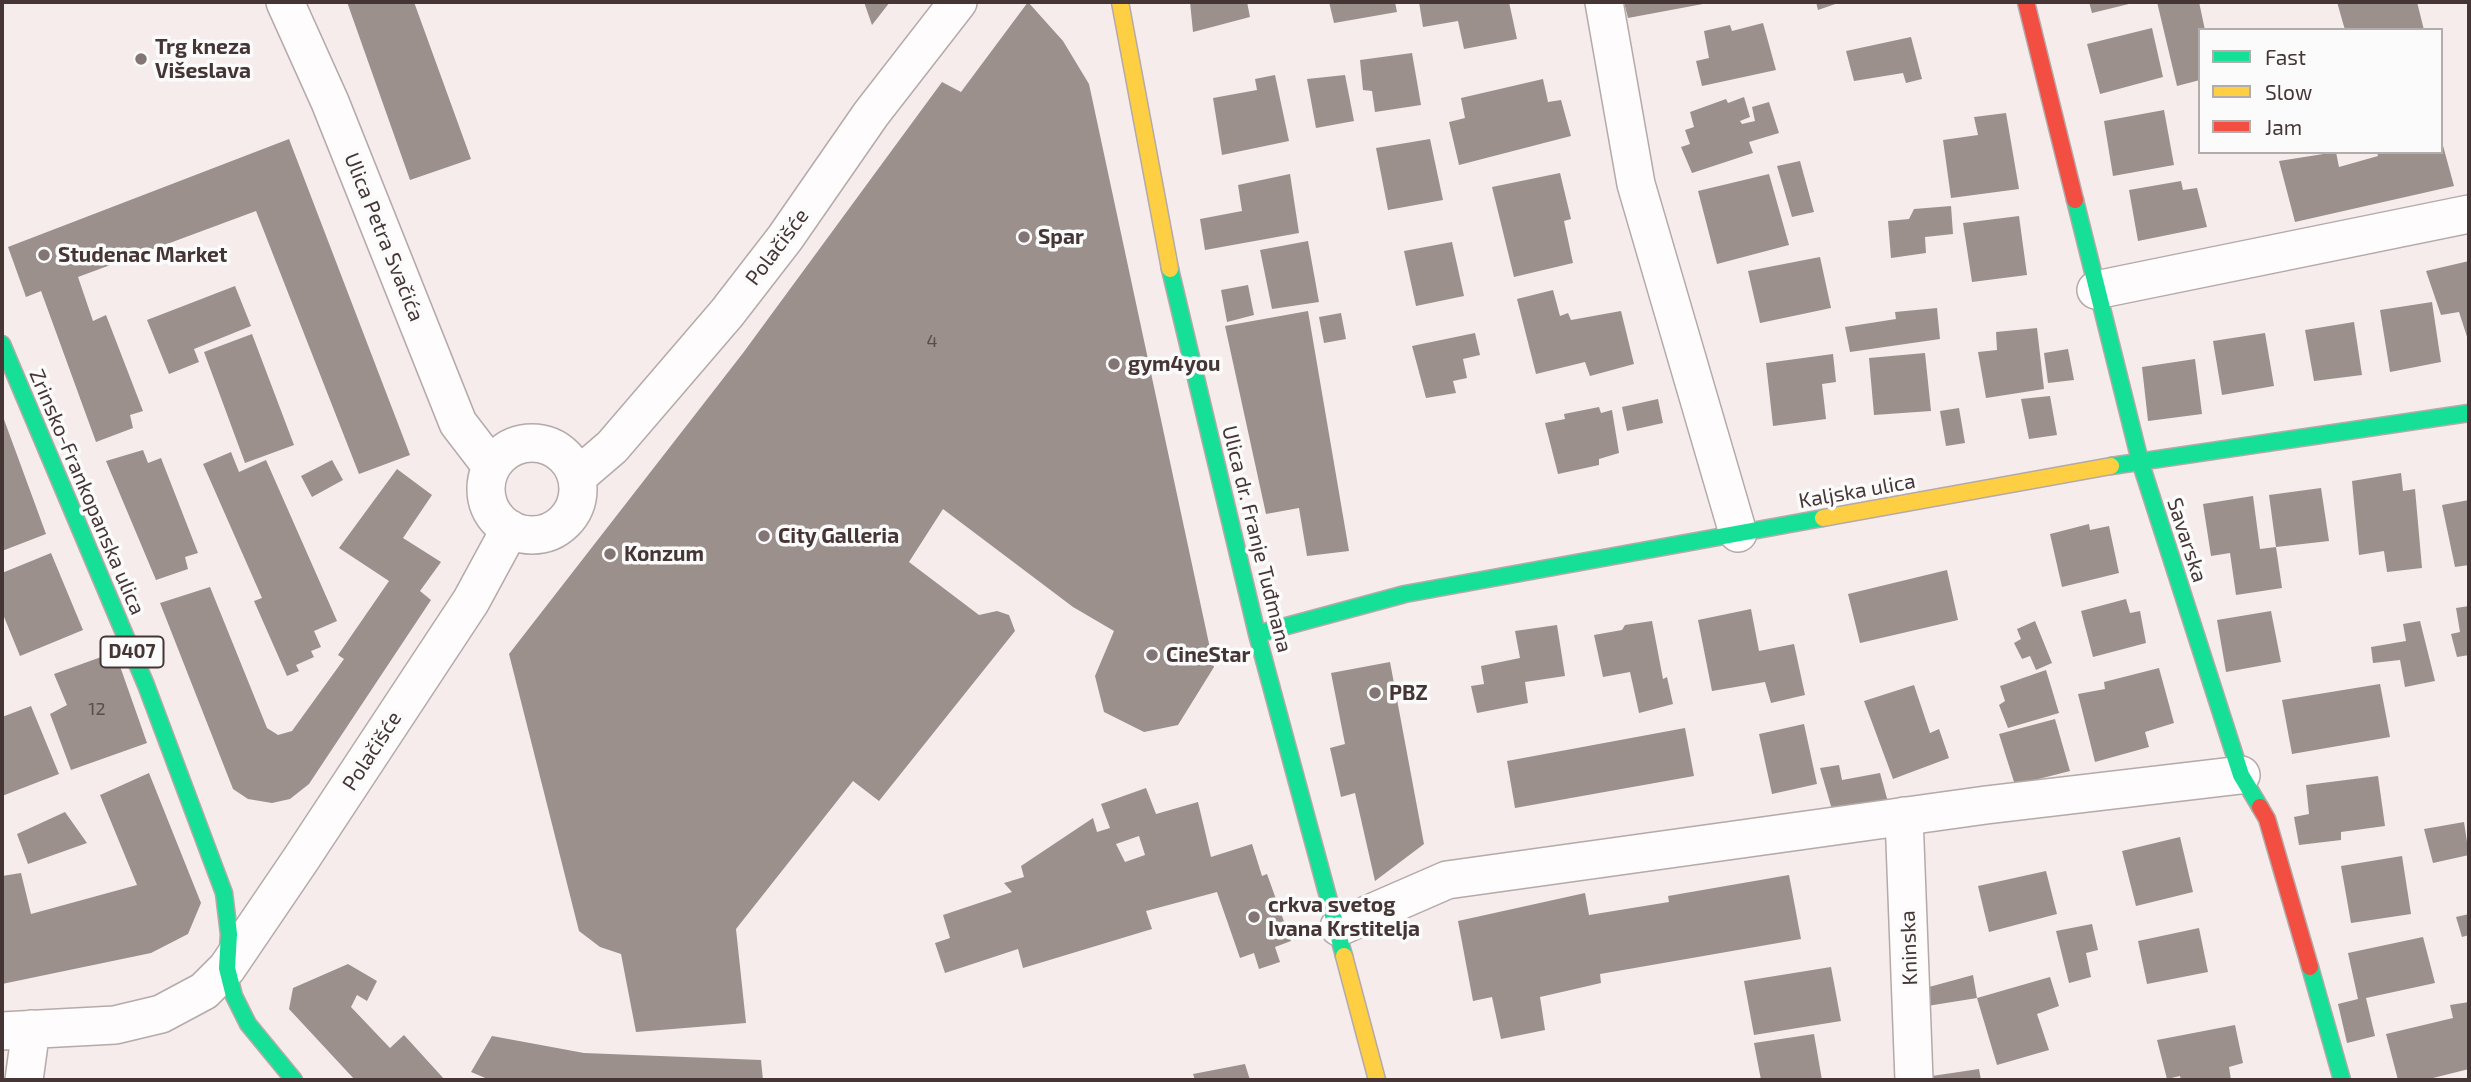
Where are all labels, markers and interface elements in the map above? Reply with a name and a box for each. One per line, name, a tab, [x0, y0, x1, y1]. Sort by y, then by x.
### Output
legend	[2198, 28, 2443, 154]
place label: Trg kneza Višeslava	[155, 34, 251, 84]
text: Fast	[2265, 44, 2306, 69]
marker: Trg kneza Višeslava	[133, 51, 149, 67]
text: Slow	[2265, 79, 2312, 104]
text: Jam	[2265, 114, 2302, 139]
street label: Ulica Petra Svačića	[339, 149, 429, 325]
street label: Polačišće	[740, 204, 814, 290]
place label: Spar	[1038, 224, 1084, 250]
marker: Spar	[1016, 229, 1032, 245]
place label: Studenac Market	[58, 242, 227, 268]
marker: Studenac Market	[36, 247, 52, 263]
house number: 4	[926, 330, 938, 352]
place label: gym4you	[1128, 351, 1221, 377]
marker: gym4you	[1106, 356, 1122, 372]
street label: Zrinsko-Frankopanska ulica	[24, 365, 150, 619]
street label: Ulica dr. Franje Tuđmana	[1217, 423, 1297, 655]
street label: Kaljska ulica	[1797, 468, 1917, 514]
street label: Savarska	[2162, 495, 2212, 585]
place label: City Galleria	[778, 523, 899, 549]
marker: City Galleria	[756, 528, 772, 544]
place label: Konzum	[624, 541, 704, 567]
marker: Konzum	[602, 546, 618, 562]
road number: D407	[100, 636, 164, 667]
place label: CineStar	[1166, 642, 1250, 668]
marker: CineStar	[1144, 647, 1160, 663]
place label: PBZ	[1389, 680, 1428, 706]
marker: PBZ	[1367, 685, 1383, 701]
house number: 12	[88, 698, 106, 720]
street label: Polačišće	[337, 707, 407, 795]
place label: crkva svetog Ivana Krstitelja	[1268, 892, 1420, 942]
marker: crkva svetog Ivana Krstitelja	[1246, 909, 1262, 925]
street label: Kninska	[1895, 910, 1923, 986]

